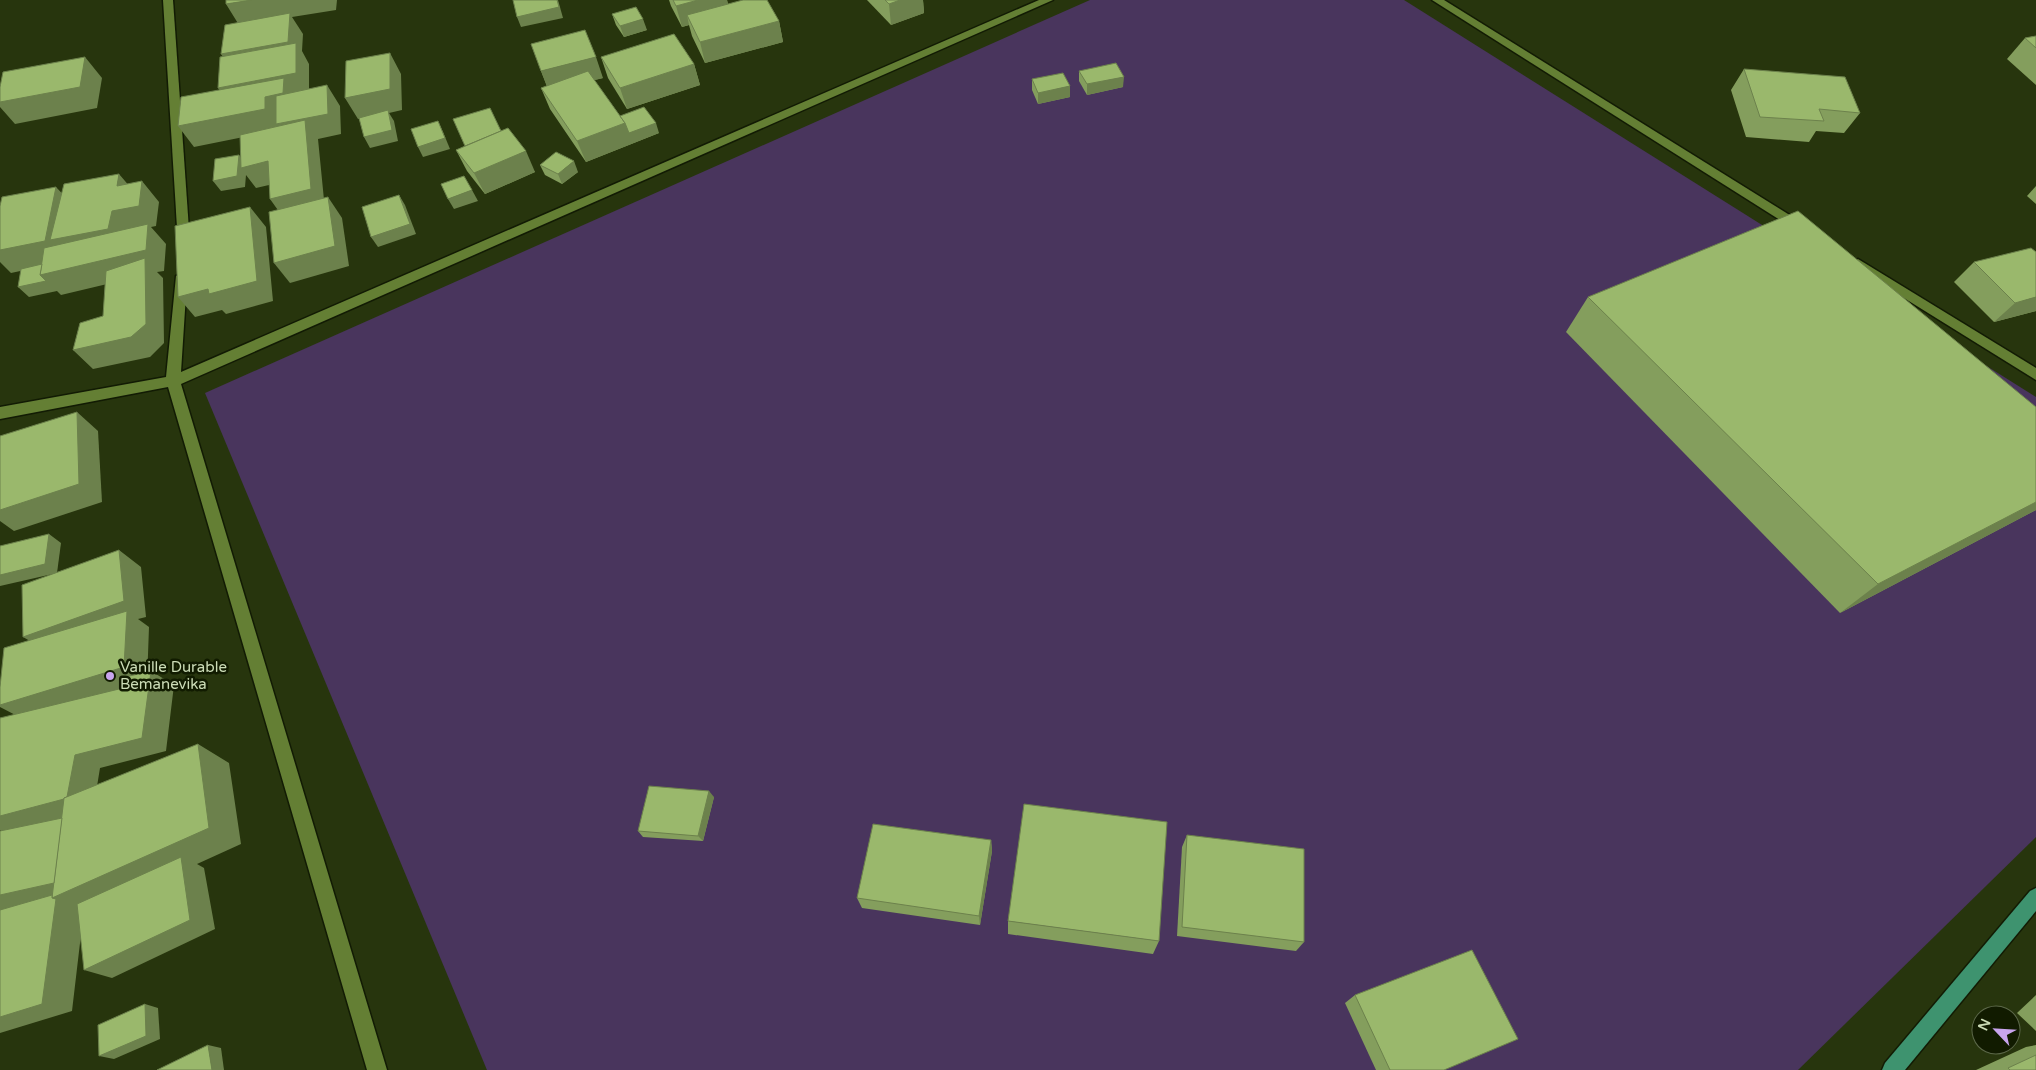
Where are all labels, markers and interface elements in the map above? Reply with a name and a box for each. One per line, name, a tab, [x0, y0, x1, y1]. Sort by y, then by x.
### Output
place label: Vanille Durable Bemanevika	[120, 658, 227, 693]
marker: Vanille Durable Bemanevika	[104, 670, 116, 682]
north arrow	[1971, 1005, 2021, 1055]
text: N	[1975, 1016, 1995, 1033]

